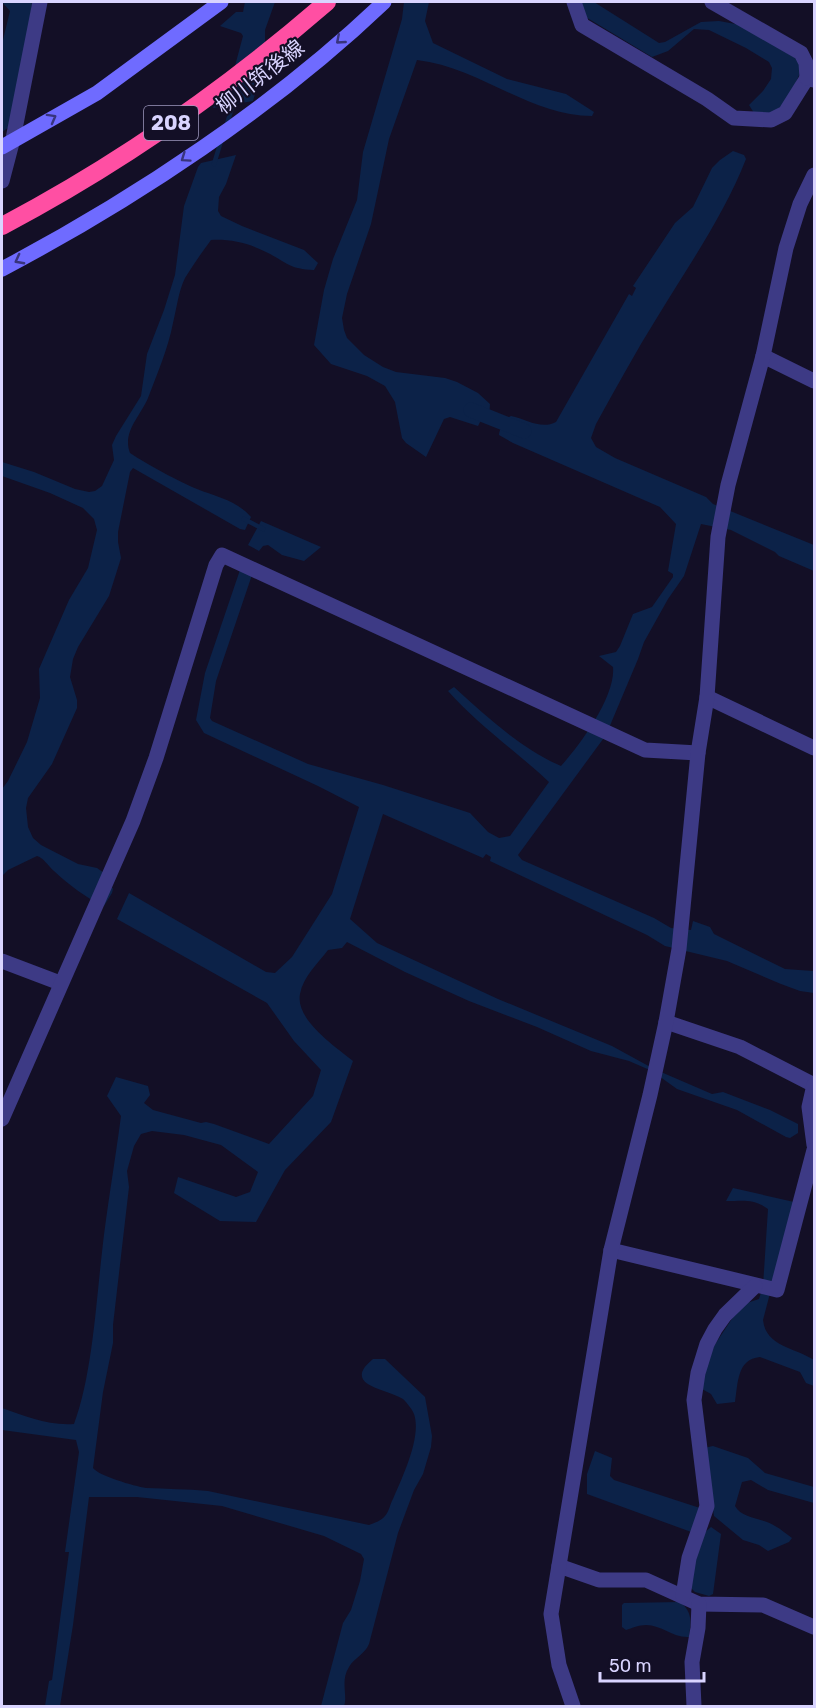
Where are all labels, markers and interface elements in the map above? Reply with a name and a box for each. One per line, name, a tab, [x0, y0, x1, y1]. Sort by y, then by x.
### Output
one-way arrow	[336, 33, 347, 44]
street label: 柳川筑後線	[211, 34, 309, 119]
road number: 208	[144, 106, 198, 140]
one-way arrow	[46, 114, 56, 125]
one-way arrow	[181, 151, 192, 162]
one-way arrow	[15, 253, 25, 264]
scale bar	[600, 1645, 704, 1683]
text: 50 m	[609, 1655, 652, 1677]

